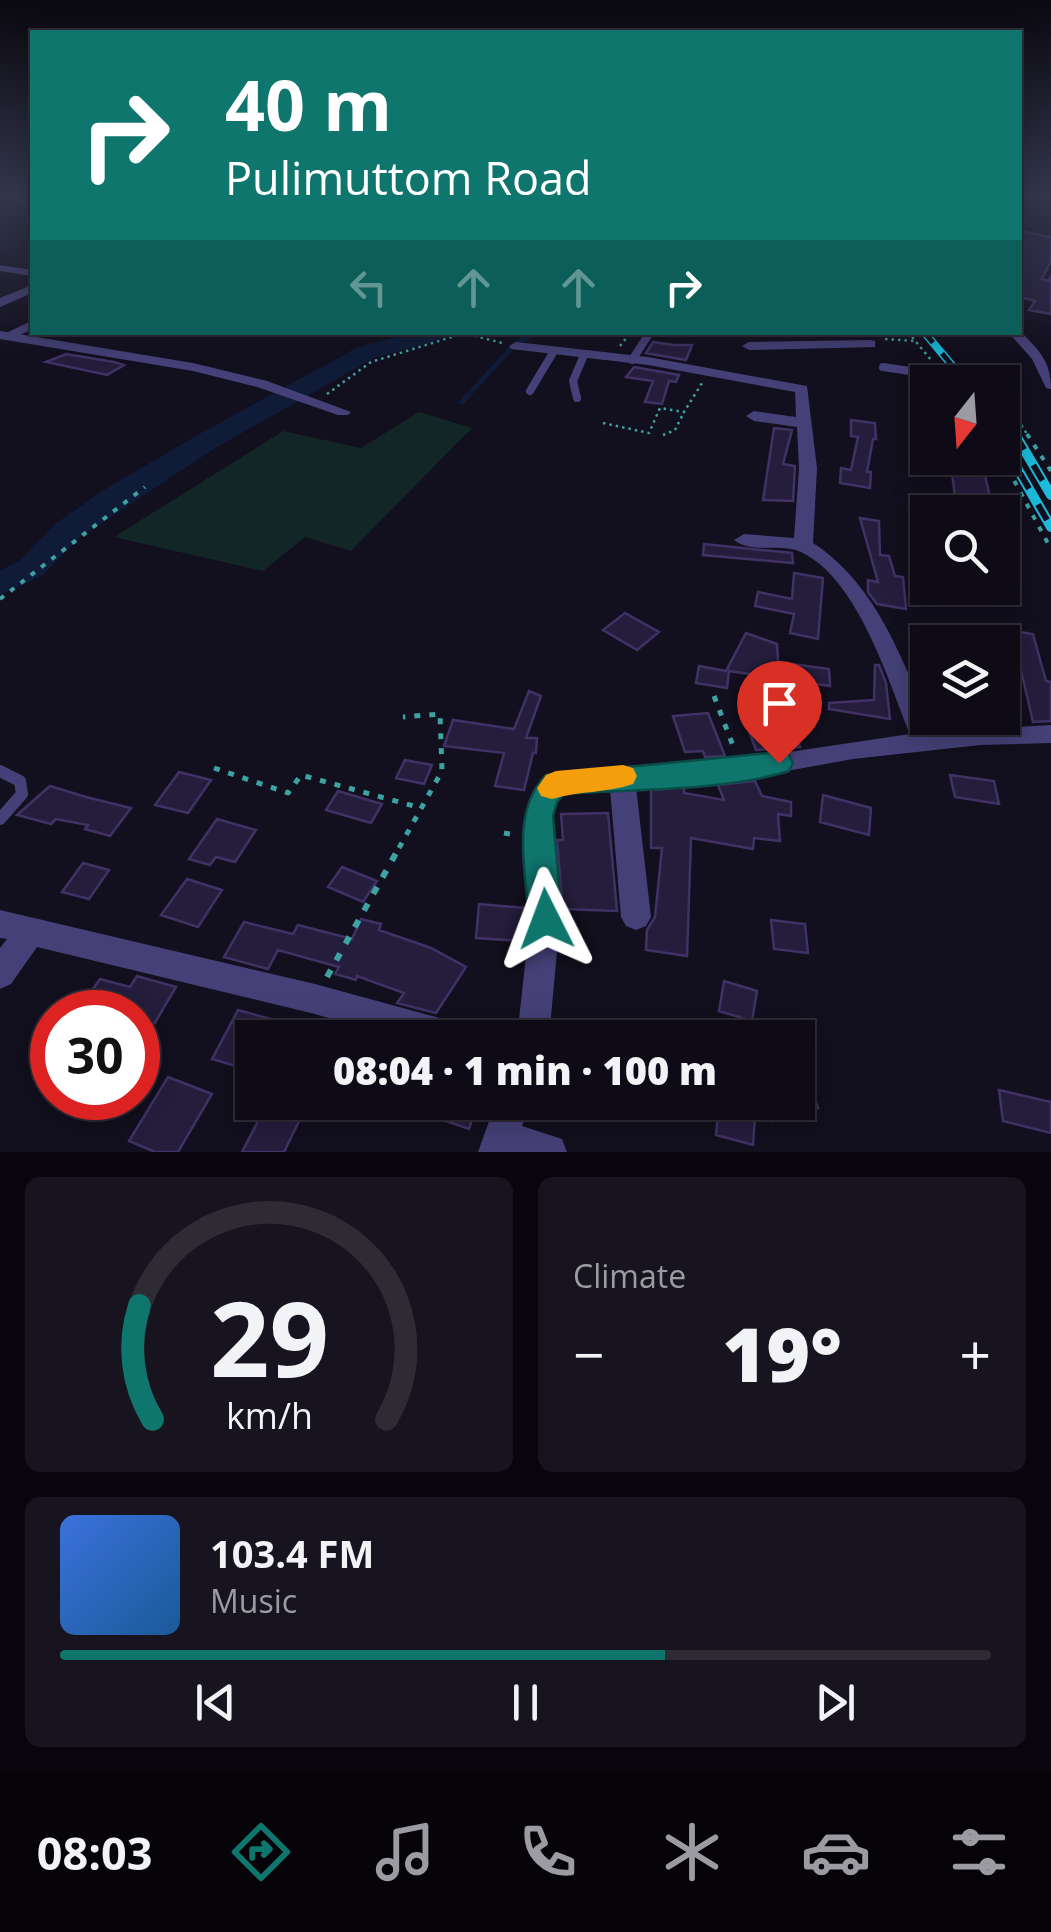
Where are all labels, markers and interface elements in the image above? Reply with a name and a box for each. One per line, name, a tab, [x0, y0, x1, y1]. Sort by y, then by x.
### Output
text: 40 m	[225, 56, 392, 152]
icon: right	[60, 70, 190, 200]
text: Pulimuttom Road	[225, 147, 592, 208]
icon: left	[341, 260, 396, 315]
icon: ahead	[446, 260, 501, 315]
icon: ahead	[551, 260, 606, 315]
icon: right	[656, 260, 711, 315]
north arrow	[910, 365, 1020, 475]
map controls	[910, 365, 1020, 735]
button: search	[910, 495, 1020, 605]
button: layers	[910, 625, 1020, 735]
pin	[737, 661, 822, 764]
icon: arrive	[752, 676, 807, 731]
position arrow	[494, 867, 598, 971]
speed limit sign: 30	[30, 990, 160, 1120]
text: 08:04 · 1 min · 100 m	[333, 1044, 717, 1096]
text: Climate	[573, 1254, 686, 1297]
text: 29	[210, 1266, 328, 1407]
text: 19°	[722, 1302, 842, 1404]
text: −	[573, 1316, 604, 1391]
text: +	[960, 1316, 991, 1391]
text: km/h	[226, 1391, 312, 1439]
text: 103.4 FM	[210, 1527, 374, 1579]
text: Music	[210, 1579, 297, 1622]
icon: previous	[188, 1675, 243, 1730]
icon: pause	[498, 1675, 553, 1730]
icon: next	[808, 1675, 863, 1730]
icon: directions	[226, 1817, 296, 1887]
icon: music	[370, 1817, 440, 1887]
icon: phone	[513, 1817, 583, 1887]
icon: climate	[657, 1817, 727, 1887]
icon: car	[801, 1817, 871, 1887]
icon: filters	[944, 1817, 1014, 1887]
text: 08:03	[37, 1822, 153, 1883]

